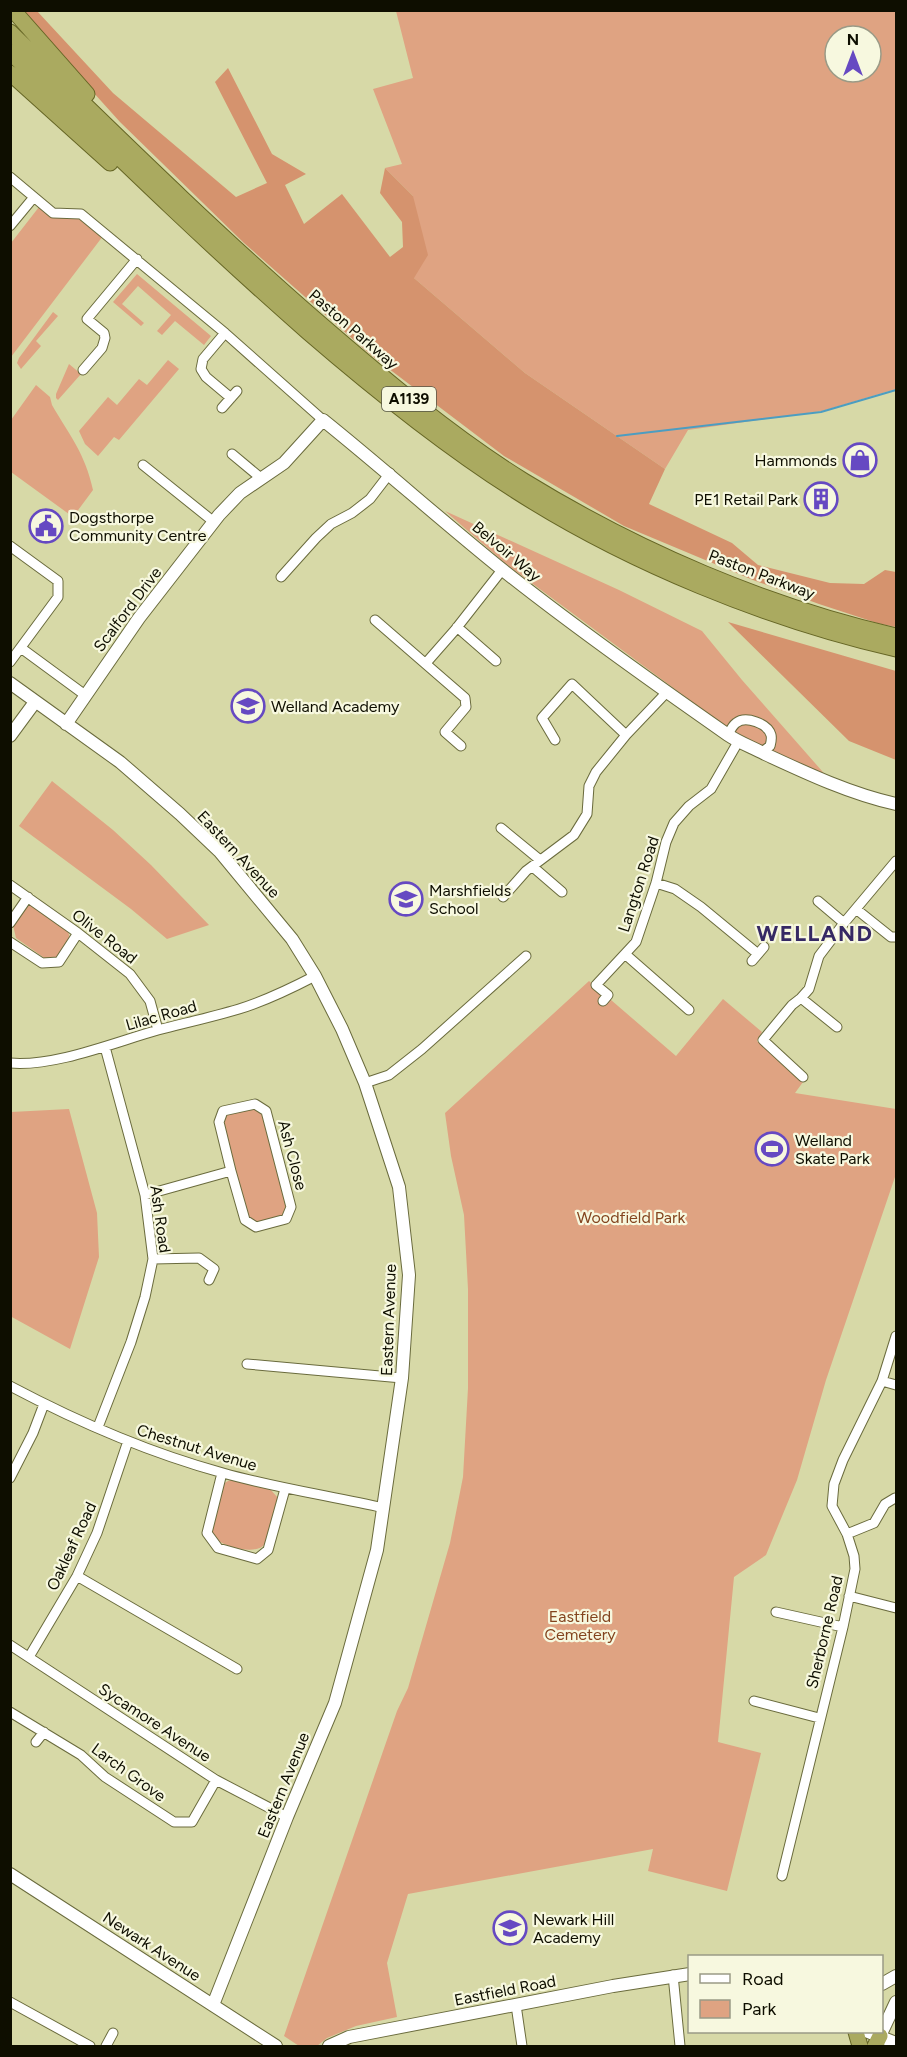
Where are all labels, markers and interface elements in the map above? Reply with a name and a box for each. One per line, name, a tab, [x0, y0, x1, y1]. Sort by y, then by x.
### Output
north arrow	[823, 24, 883, 84]
text: N	[847, 30, 859, 49]
street label: Paston Parkway	[305, 285, 403, 374]
road number: A1139	[382, 387, 436, 411]
shop icon: Hammonds	[842, 442, 878, 478]
place label: Hammonds	[755, 451, 837, 470]
building icon: PE1 Retail Park	[803, 481, 839, 517]
place label: PE1 Retail Park	[694, 490, 798, 509]
public building icon: Dogsthorpe Community Centre	[28, 508, 64, 544]
place label: Dogsthorpe Community Centre	[69, 508, 207, 545]
street label: Belvoir Way	[469, 517, 545, 586]
street label: Paston Parkway	[706, 546, 818, 604]
street label: Scalford Drive	[89, 563, 166, 655]
school or university icon: Welland Academy	[230, 688, 266, 724]
place label: Welland Academy	[271, 697, 400, 716]
street label: Eastern Avenue	[193, 807, 284, 902]
street label: Langton Road	[614, 834, 663, 935]
school or university icon: Marshfields School	[388, 881, 424, 917]
place label: Marshfields School	[429, 881, 511, 918]
street label: Olive Road	[68, 905, 141, 968]
district label: WELLAND	[757, 920, 873, 947]
street label: Lilac Road	[123, 996, 199, 1035]
street label: Ash Close	[274, 1118, 311, 1192]
sports icon: Welland Skate Park	[754, 1131, 790, 1167]
place label: Welland Skate Park	[795, 1131, 870, 1168]
street label: Ash Road	[146, 1184, 175, 1254]
park label: Woodfield Park	[577, 1208, 685, 1227]
street label: Eastern Avenue	[377, 1263, 400, 1376]
street label: Chestnut Avenue	[134, 1420, 259, 1475]
street label: Oakleaf Road	[43, 1499, 100, 1593]
street label: Sherborne Road	[802, 1574, 847, 1690]
park label: Eastfield Cemetery	[544, 1607, 616, 1644]
street label: Sycamore Avenue	[95, 1679, 215, 1766]
street label: Eastern Avenue	[254, 1729, 313, 1841]
street label: Larch Grove	[88, 1739, 170, 1806]
street label: Newark Avenue	[99, 1908, 204, 1985]
school or university icon: Newark Hill Academy	[492, 1910, 528, 1946]
place label: Newark Hill Academy	[533, 1910, 614, 1947]
legend	[688, 1955, 883, 2033]
text: Road	[742, 1968, 783, 1990]
street label: Eastfield Road	[453, 1971, 558, 2010]
text: Park	[742, 1998, 777, 2020]

